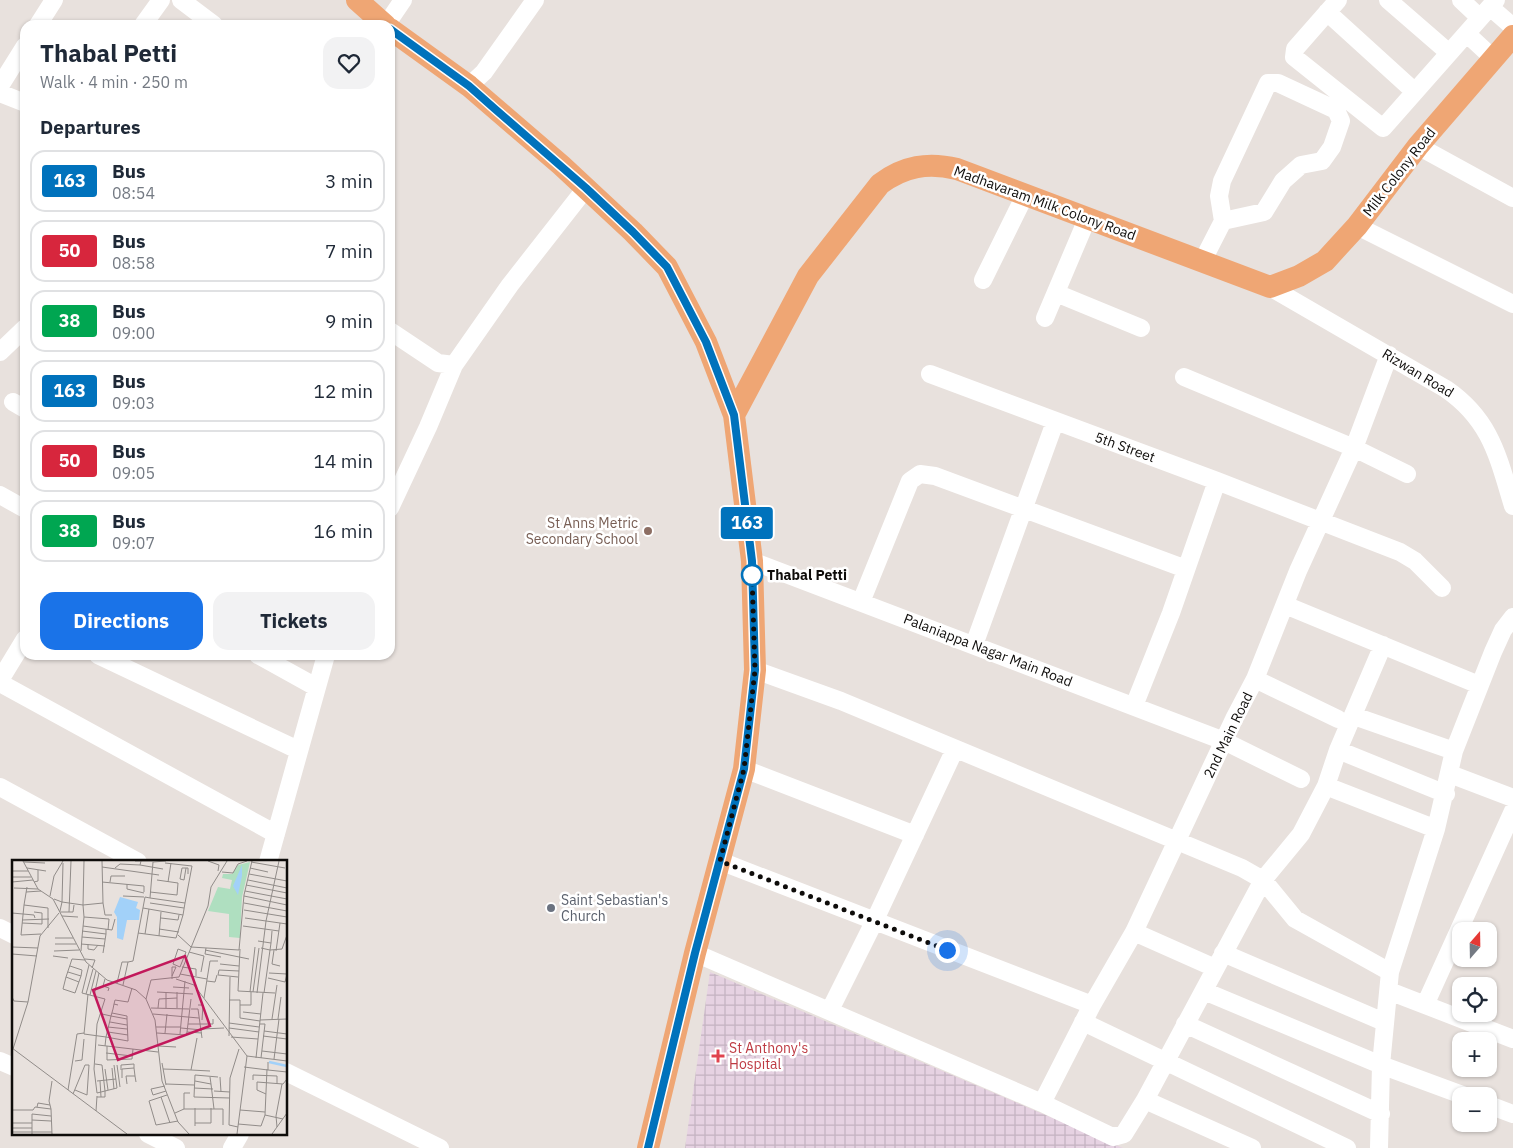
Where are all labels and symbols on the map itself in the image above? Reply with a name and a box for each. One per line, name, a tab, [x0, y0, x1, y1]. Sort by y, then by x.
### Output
street label: Milk Colony Road	[1359, 124, 1439, 220]
street label: Madhavaram Milk Colony Road	[951, 162, 1139, 244]
street label: Rizwan Road	[1379, 345, 1457, 401]
street label: 5th Street	[1092, 428, 1158, 466]
line badge: 163	[718, 507, 776, 539]
place label: St Anns Metric Secondary School	[526, 514, 638, 548]
marker: St Anns Metric Secondary School	[642, 525, 654, 537]
marker: Thabal Petti	[741, 564, 763, 586]
place label: Thabal Petti	[767, 566, 847, 584]
street label: Palaniappa Nagar Main Road	[901, 609, 1075, 691]
street label: 2nd Main Road	[1199, 689, 1257, 781]
inset map	[12, 860, 288, 1136]
place label: Saint Sebastian's Church	[561, 891, 668, 925]
marker: Saint Sebastian's Church	[545, 902, 557, 914]
north arrow	[1452, 922, 1498, 968]
your location	[935, 938, 960, 963]
place label: St Anthony's Hospital	[729, 1039, 808, 1073]
marker: St Anthony's Hospital	[711, 1049, 725, 1063]

